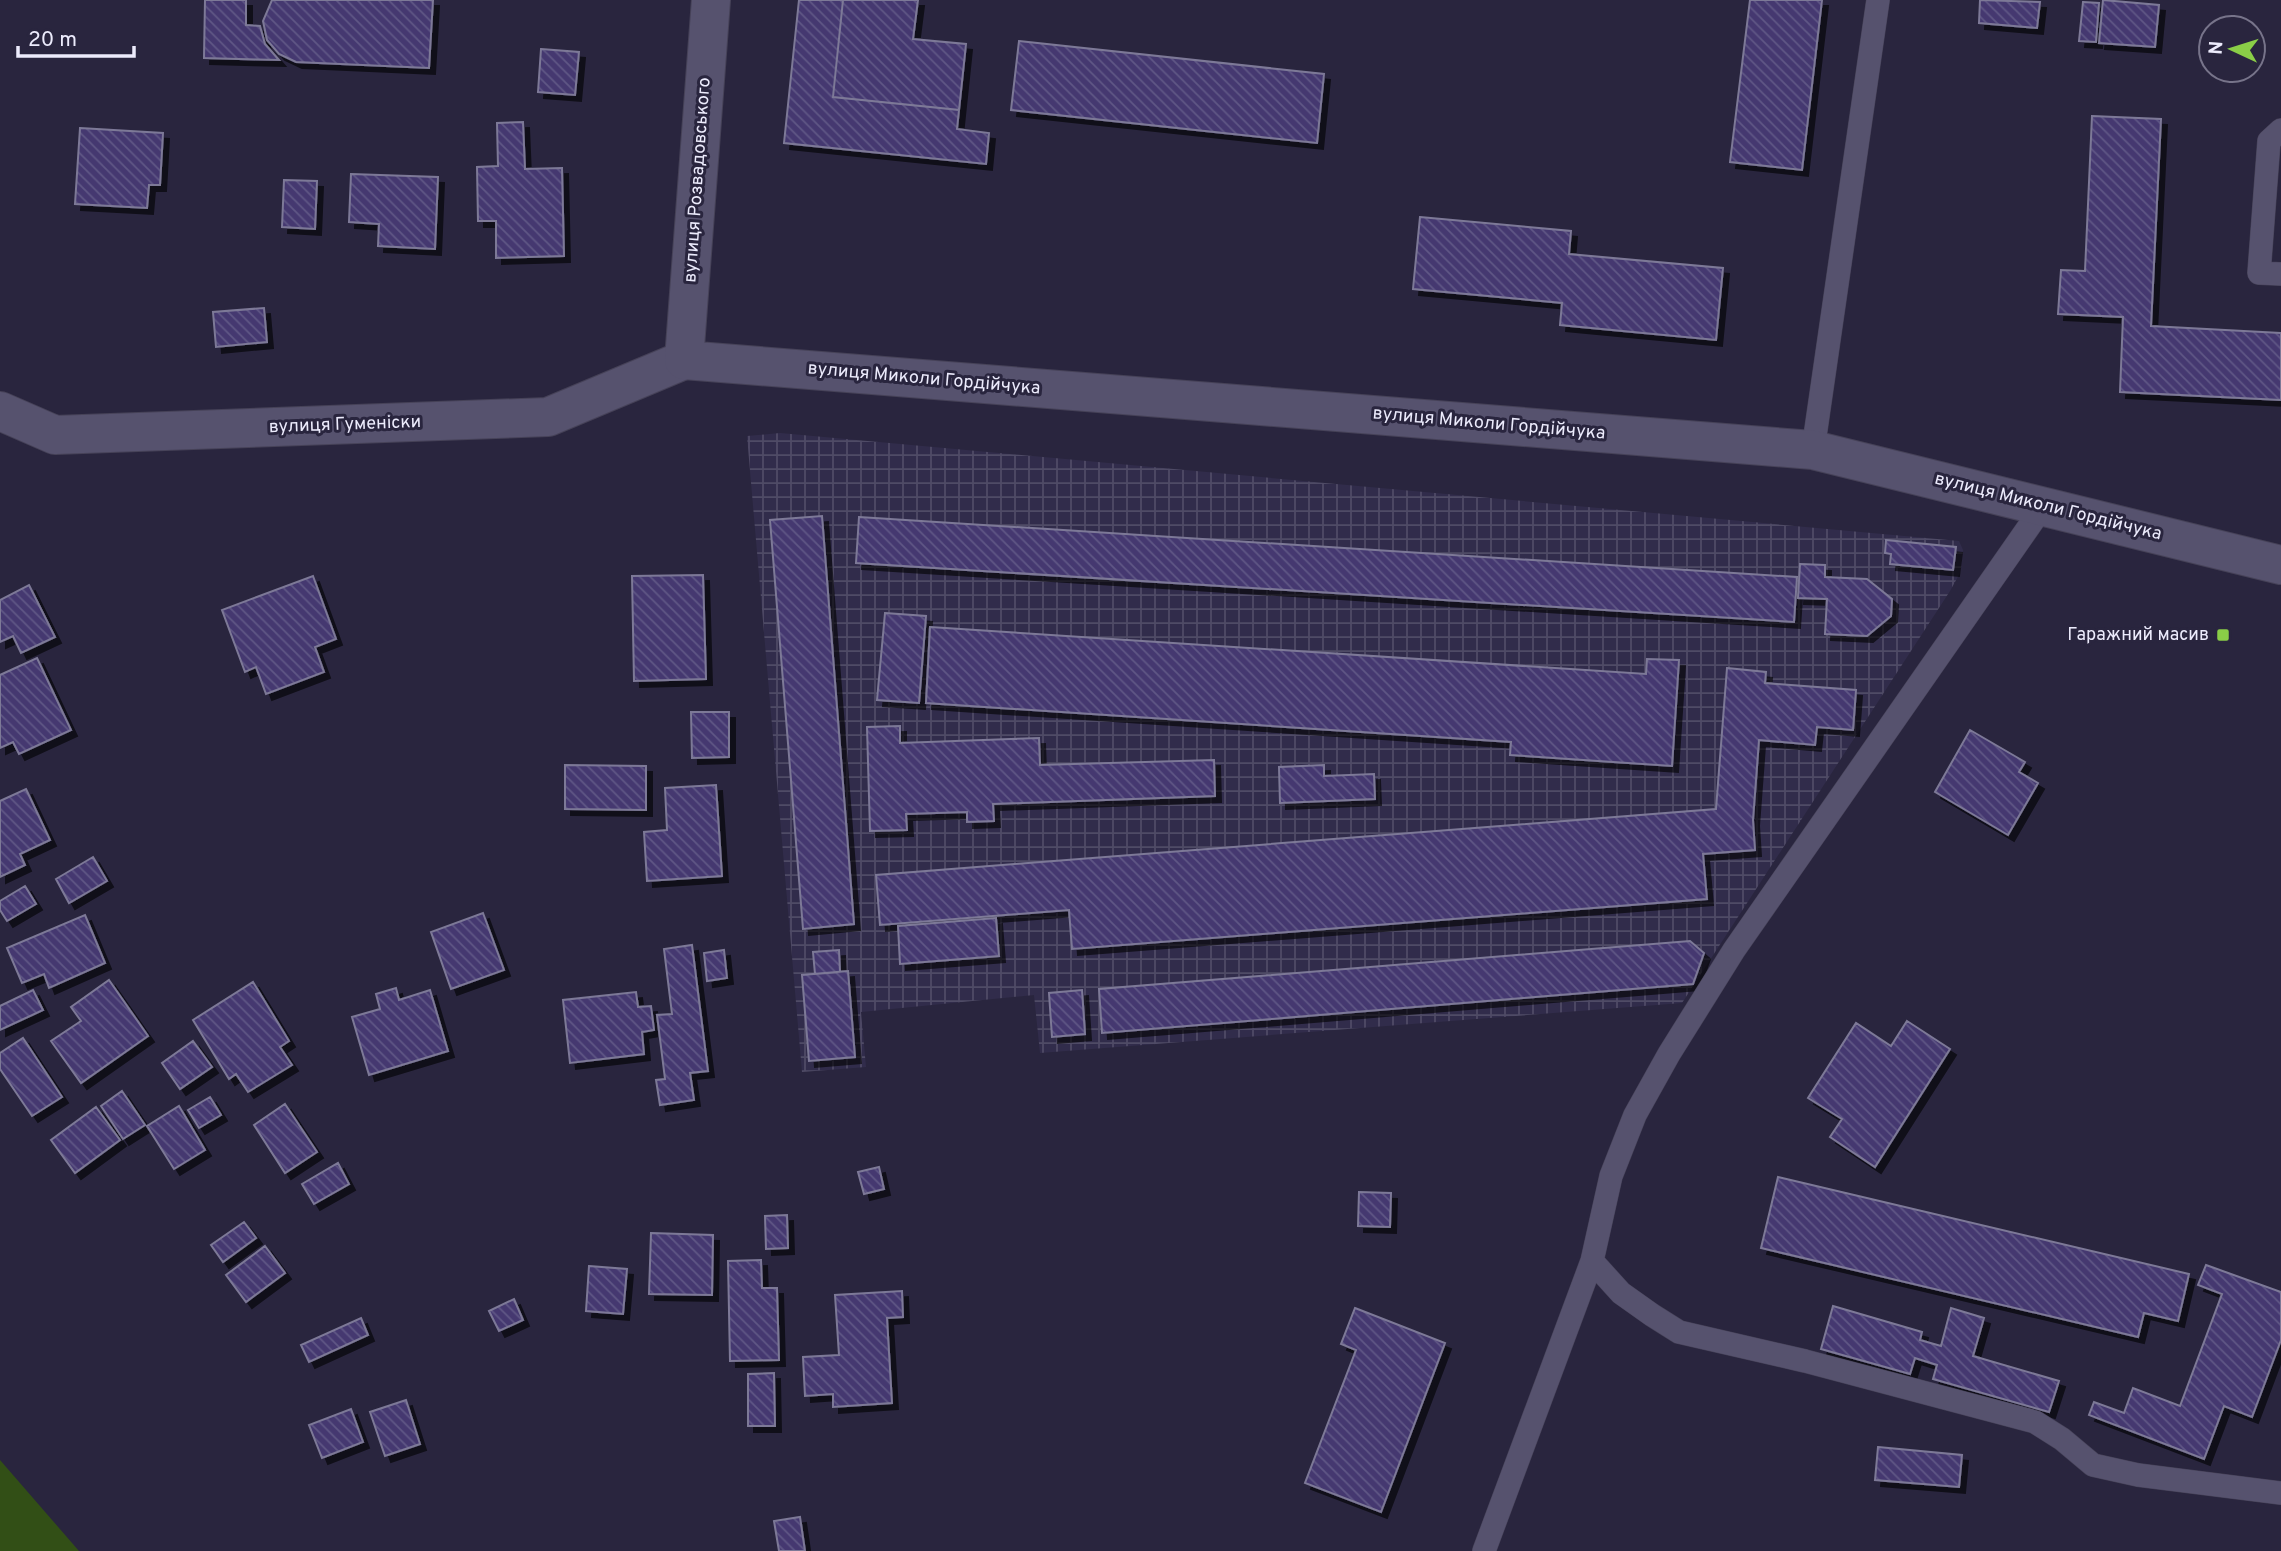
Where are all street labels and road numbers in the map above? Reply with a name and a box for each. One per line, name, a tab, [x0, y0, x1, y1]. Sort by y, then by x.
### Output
street label: вулиця Розвадовського	[679, 76, 717, 284]
street label: вулиця Миколи Гордійчука	[807, 357, 1041, 401]
street label: вулиця Миколи Гордійчука	[1372, 402, 1606, 446]
street label: вулиця Гуменіски	[268, 411, 422, 439]
street label: вулиця Миколи Гордійчука	[1932, 468, 2164, 546]

